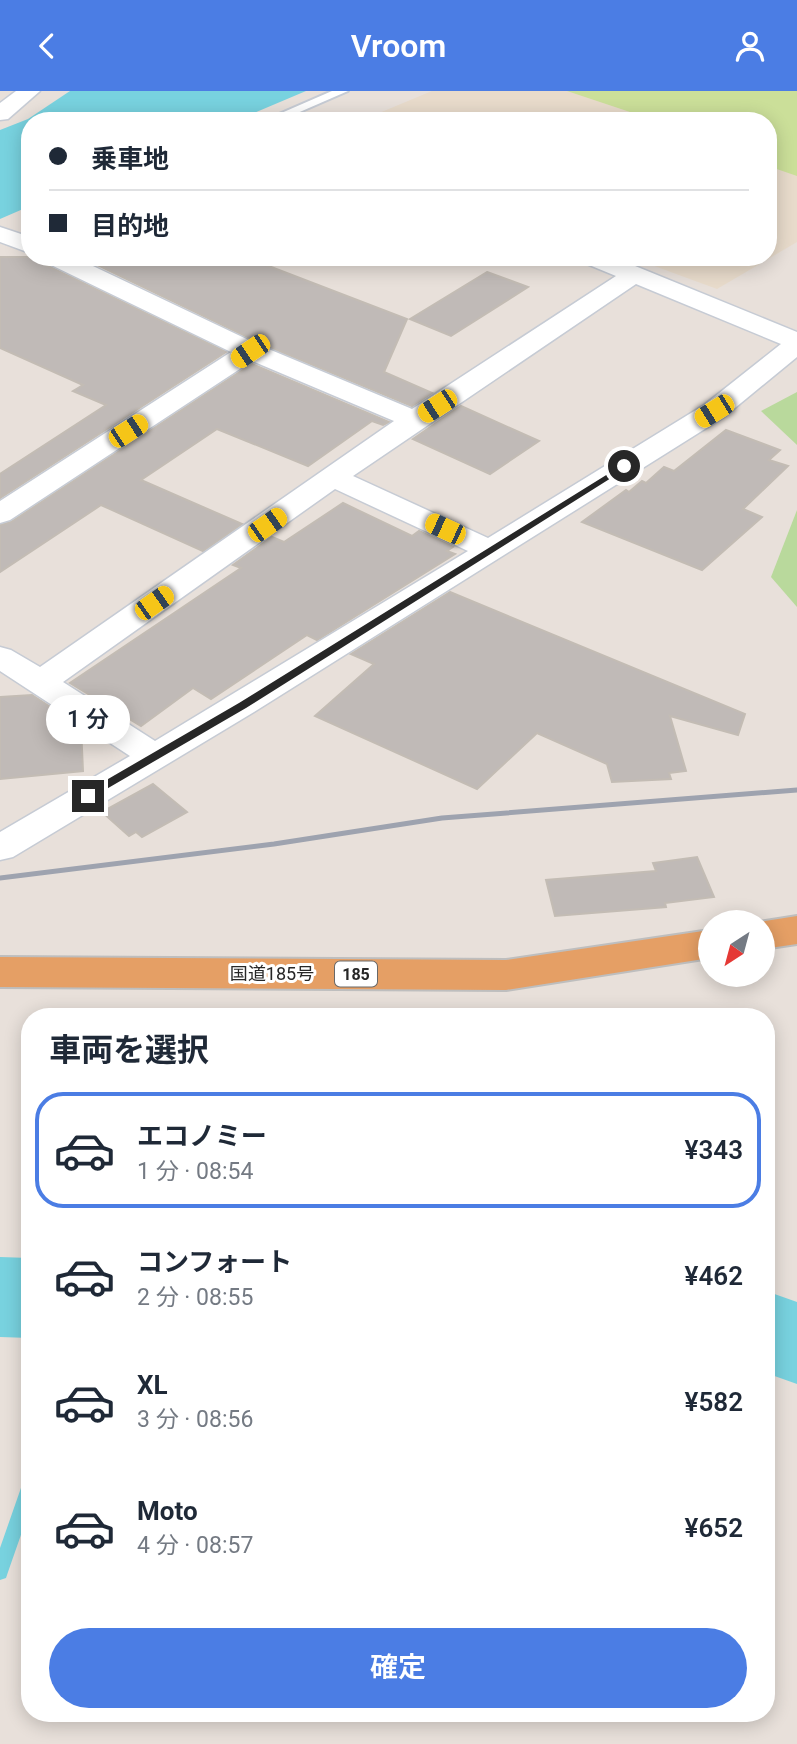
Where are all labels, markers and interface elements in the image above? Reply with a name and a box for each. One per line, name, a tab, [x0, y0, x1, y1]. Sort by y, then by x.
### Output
icon: back	[28, 27, 66, 65]
text: Vroom	[351, 27, 446, 65]
icon: person	[731, 27, 769, 65]
text: 乗車地	[91, 144, 169, 174]
text: 目的地	[91, 211, 169, 241]
car	[227, 331, 274, 371]
car	[414, 386, 461, 426]
car	[691, 391, 738, 431]
car	[105, 411, 152, 451]
route start	[608, 450, 640, 482]
car	[244, 504, 291, 546]
car	[422, 511, 469, 547]
car	[131, 582, 178, 624]
callout: 1 分	[46, 695, 130, 743]
text: 1 分	[67, 706, 109, 733]
route end	[72, 780, 104, 812]
north arrow	[698, 910, 775, 987]
map controls	[698, 910, 775, 987]
road number: 185	[335, 961, 377, 987]
street label: 国道185号	[230, 963, 314, 984]
text: 車両を選択	[49, 1031, 209, 1069]
icon: car	[53, 1119, 116, 1182]
text: エコノミー	[137, 1121, 267, 1151]
text: ¥343	[685, 1135, 743, 1165]
text: 1 分 · 08:54	[137, 1158, 253, 1185]
icon: car	[53, 1245, 116, 1308]
text: コンフォート	[137, 1247, 292, 1277]
text: ¥462	[685, 1261, 743, 1291]
text: 2 分 · 08:55	[137, 1284, 253, 1311]
text: XL	[137, 1370, 168, 1400]
icon: car	[53, 1371, 116, 1434]
text: ¥582	[685, 1387, 743, 1417]
text: 3 分 · 08:56	[137, 1406, 253, 1433]
text: Moto	[137, 1496, 198, 1526]
icon: car	[53, 1497, 116, 1560]
text: ¥652	[685, 1513, 743, 1543]
text: 4 分 · 08:57	[137, 1532, 253, 1559]
button: 確定	[49, 1628, 747, 1708]

